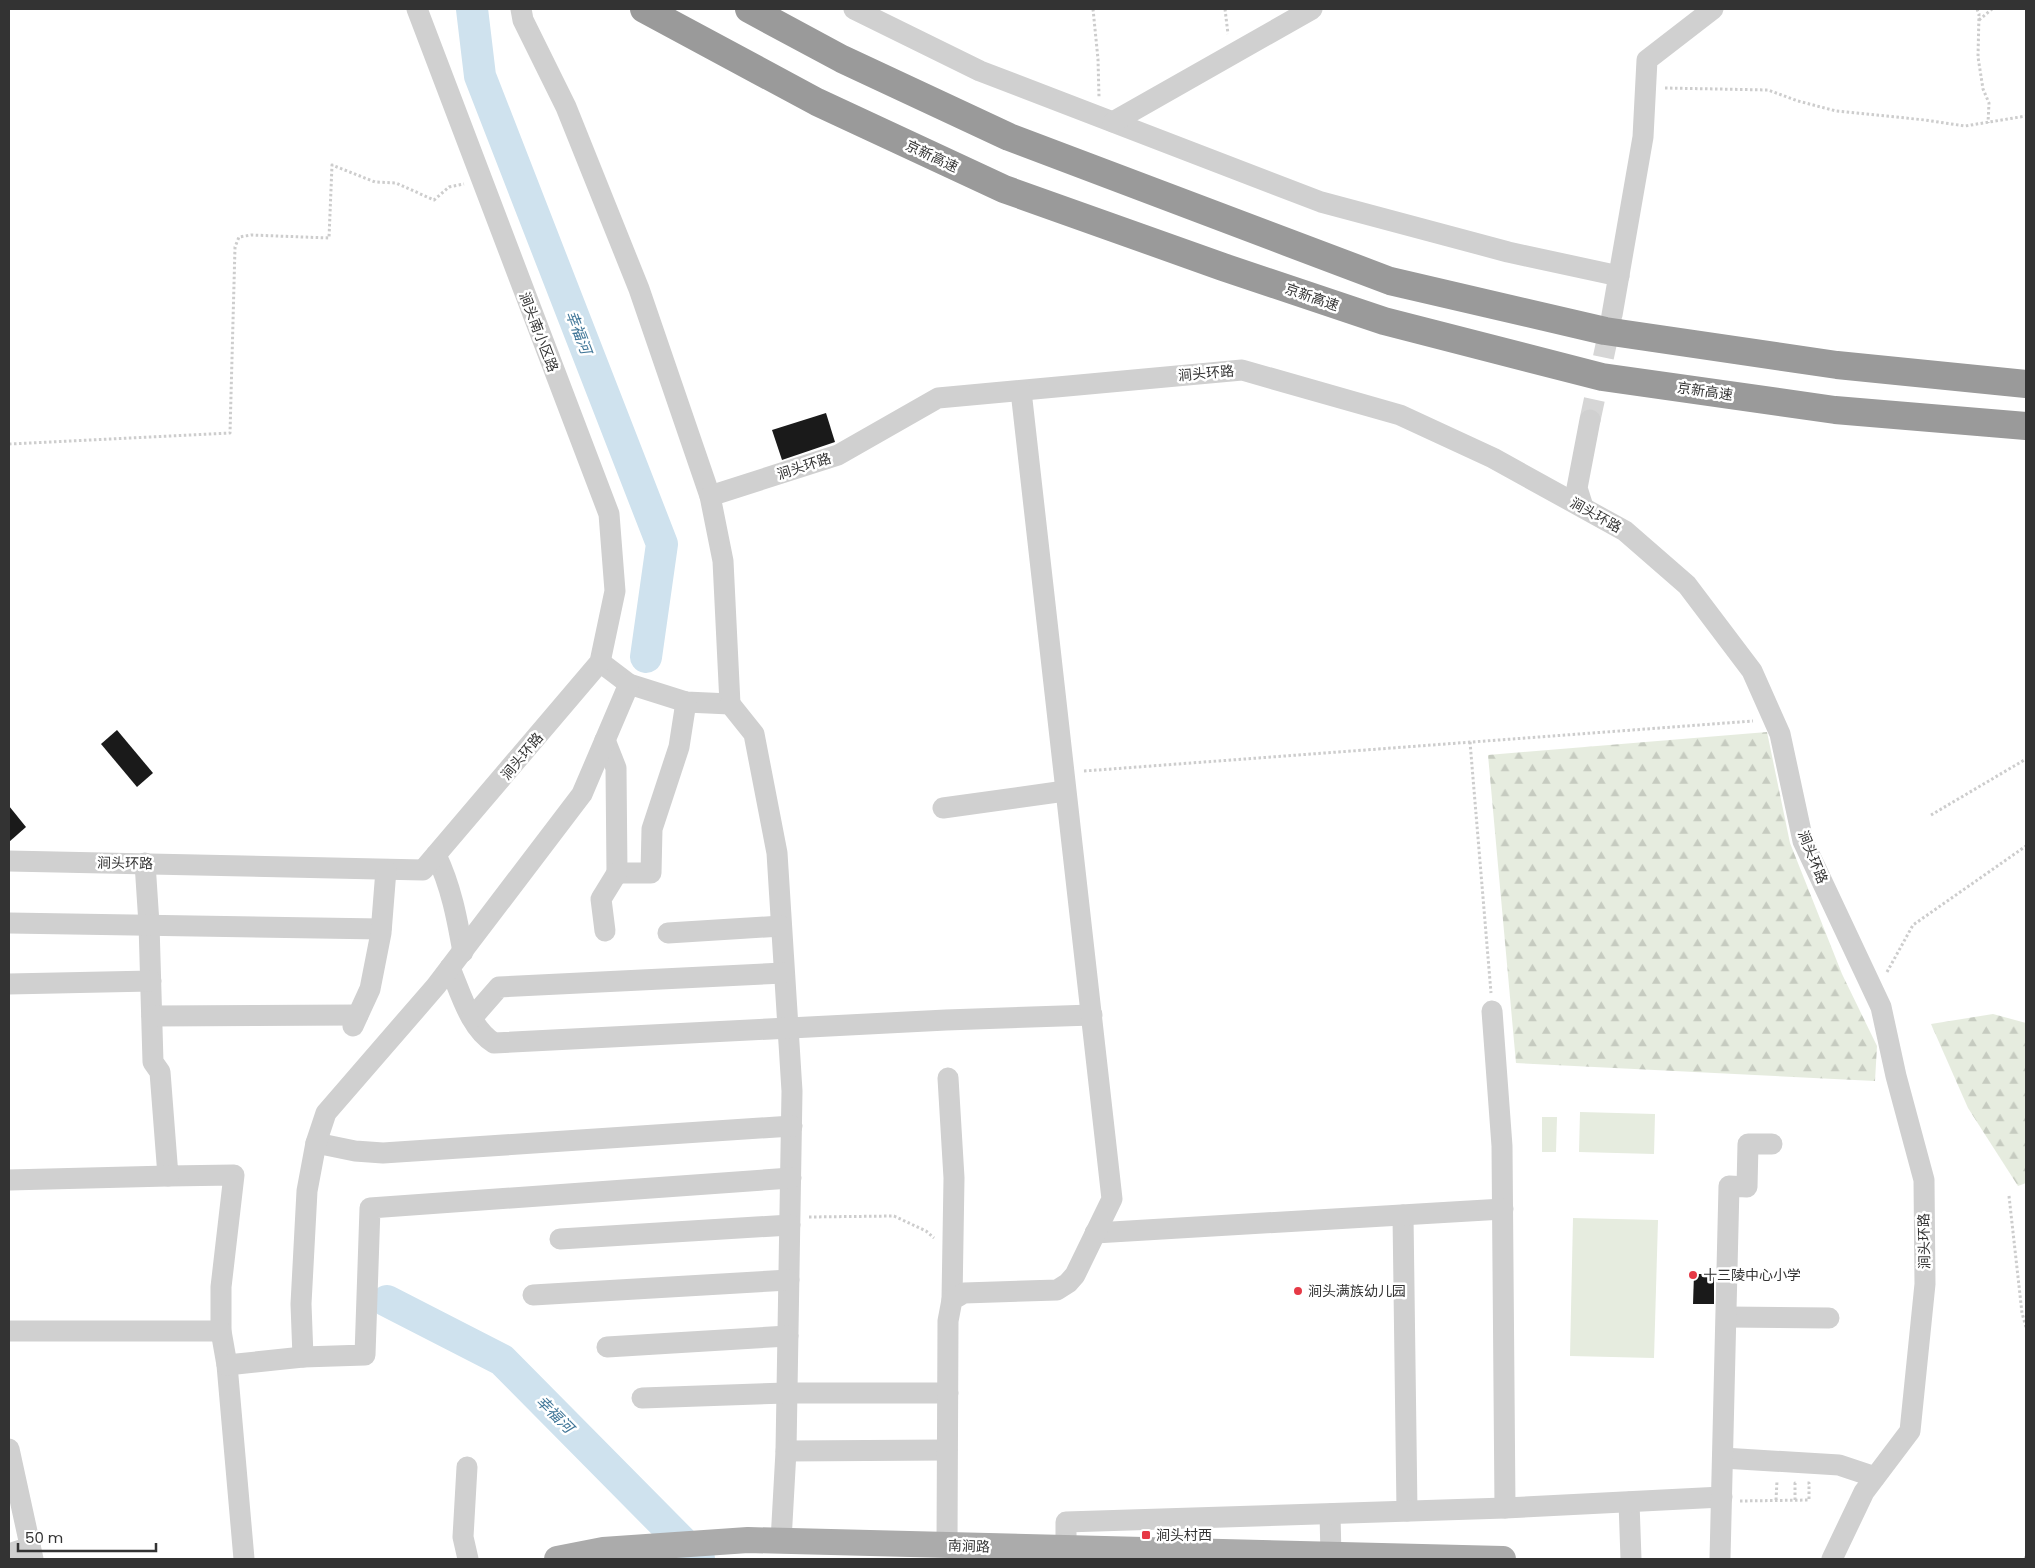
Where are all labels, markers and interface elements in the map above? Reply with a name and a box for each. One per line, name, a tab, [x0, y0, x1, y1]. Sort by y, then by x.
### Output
street label: 京新高速	[902, 135, 962, 177]
street label: 京新高速	[1282, 278, 1342, 316]
street label: 涧头南小区路	[515, 289, 563, 375]
water label: 幸福河	[561, 307, 598, 360]
street label: 涧头环路	[1177, 361, 1235, 385]
street label: 京新高速	[1676, 377, 1734, 405]
street label: 涧头环路	[774, 448, 834, 484]
street label: 涧头环路	[1567, 493, 1625, 537]
street label: 涧头环路	[496, 728, 548, 784]
street label: 涧头环路	[1793, 827, 1833, 887]
street label: 涧头环路	[97, 853, 153, 873]
street label: 涧头环路	[1914, 1213, 1934, 1269]
place label: 十三陵中心小学	[1703, 1265, 1801, 1285]
marker: 十三陵中心小学	[1687, 1269, 1699, 1281]
place label: 涧头满族幼儿园	[1308, 1281, 1406, 1301]
marker: 涧头满族幼儿园	[1292, 1285, 1304, 1297]
water label: 幸福河	[532, 1391, 580, 1439]
scale bar	[18, 1520, 155, 1552]
place label: 涧头村西	[1156, 1525, 1212, 1545]
text: 50 m	[25, 1527, 63, 1548]
marker: 涧头村西	[1140, 1529, 1152, 1541]
street label: 南涧路	[948, 1535, 990, 1557]

